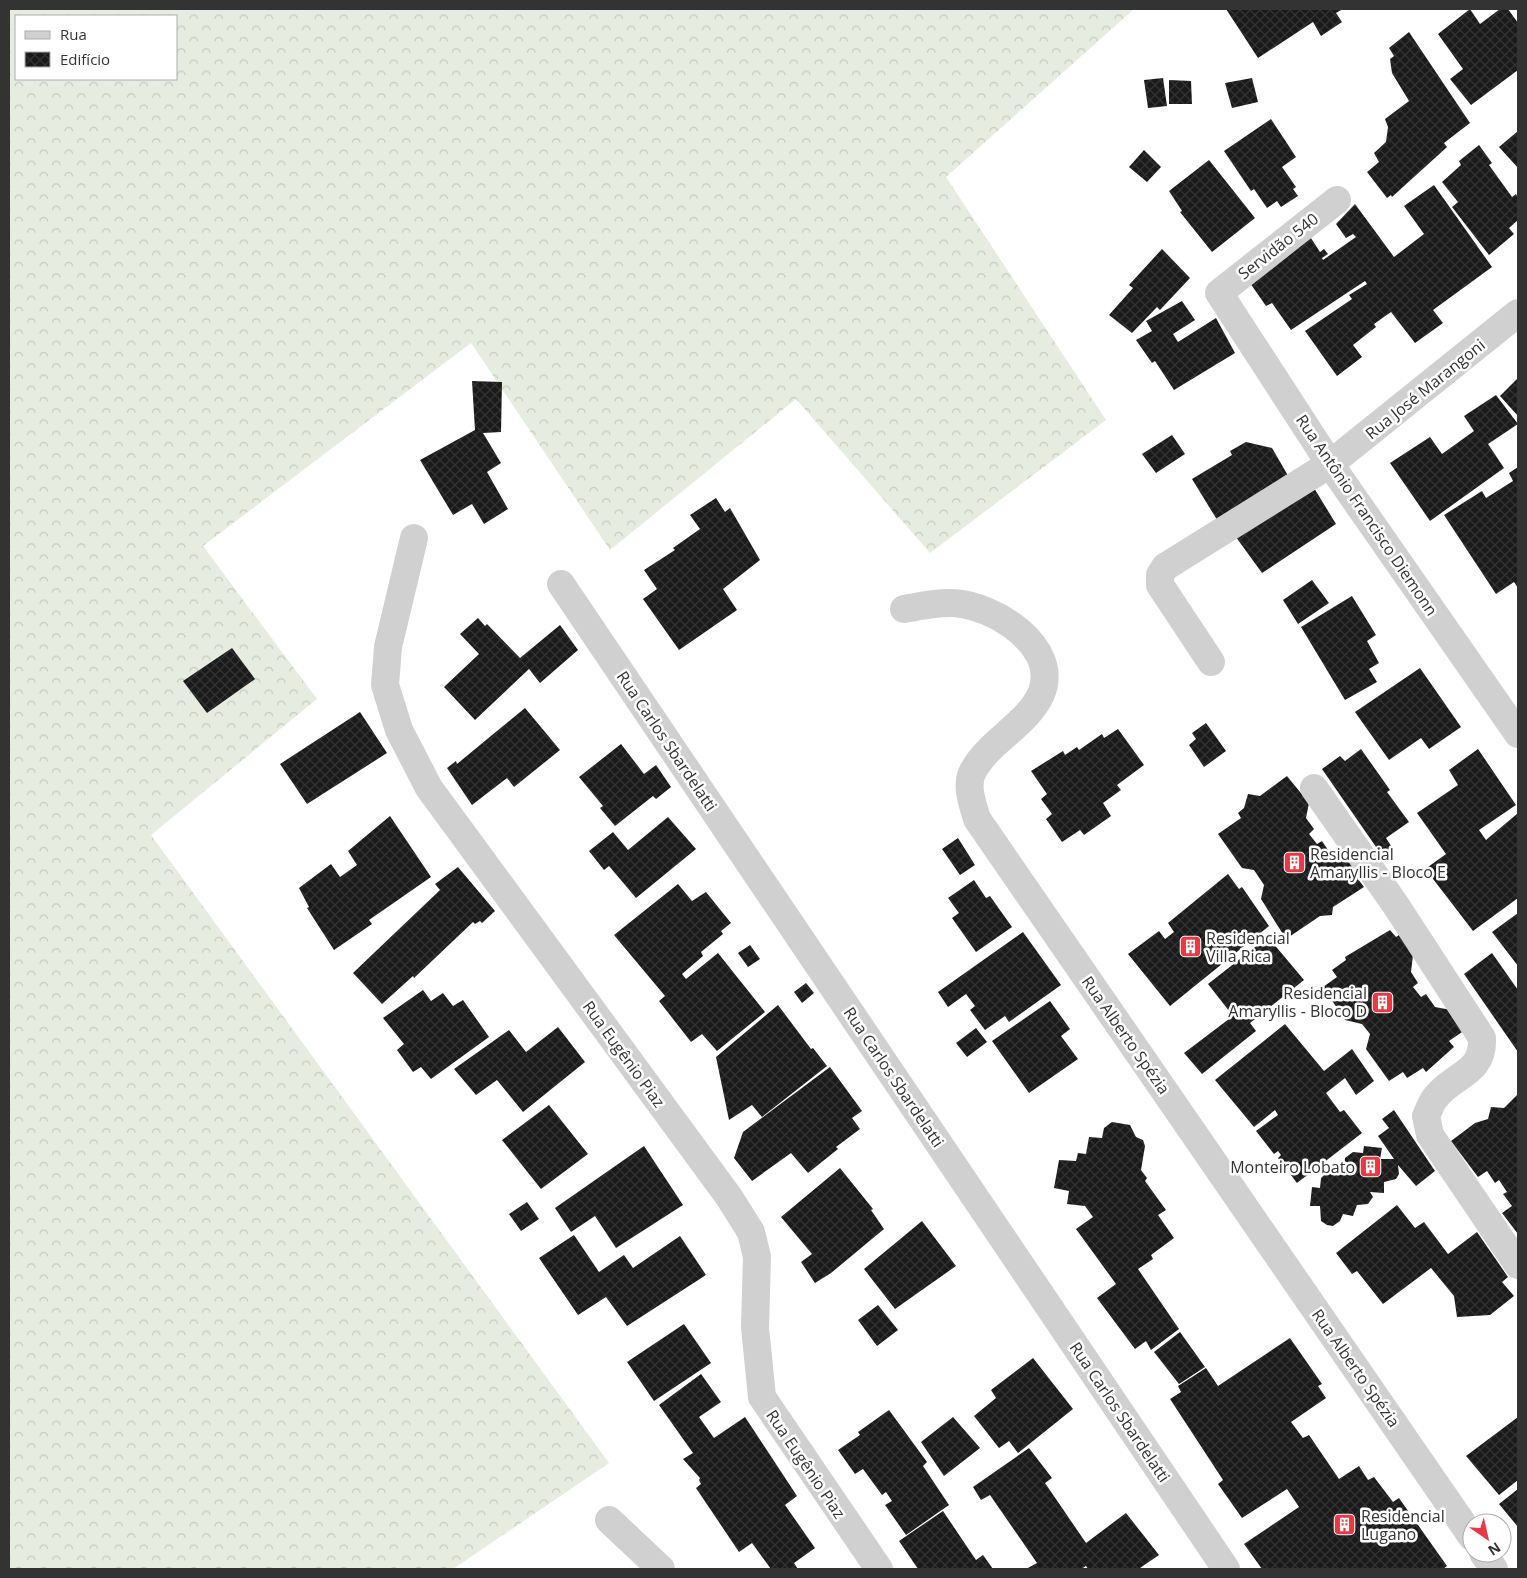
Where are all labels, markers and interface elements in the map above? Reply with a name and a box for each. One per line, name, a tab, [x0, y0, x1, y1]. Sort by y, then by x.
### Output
legend	[15, 15, 178, 80]
text: Rua	[60, 24, 87, 44]
text: Edifício	[60, 49, 110, 69]
street label: Servidão 540	[1233, 208, 1323, 284]
street label: Rua José Marangoni	[1361, 334, 1489, 444]
street label: Rua Antônio Francisco Diemonn	[1291, 410, 1443, 620]
street label: Rua Carlos Sbardelatti	[612, 667, 722, 815]
place label: Residencial Amaryllis - Bloco E	[1310, 843, 1446, 883]
building icon: Residencial Amaryllis - Bloco E	[1282, 851, 1306, 875]
place label: Residencial Villa Rica	[1206, 927, 1290, 967]
building icon: Residencial Villa Rica	[1178, 935, 1202, 959]
street label: Rua Alberto Spézia	[1077, 971, 1175, 1099]
place label: Residencial Amaryllis - Bloco D	[1228, 982, 1367, 1022]
building icon: Residencial Amaryllis - Bloco D	[1371, 990, 1395, 1014]
street label: Rua Eugênio Piaz	[578, 996, 670, 1112]
street label: Rua Carlos Sbardelatti	[839, 1003, 949, 1151]
building icon: Monteiro Lobato	[1359, 1155, 1383, 1179]
place label: Monteiro Lobato	[1230, 1156, 1355, 1178]
street label: Rua Alberto Spézia	[1307, 1304, 1405, 1432]
street label: Rua Carlos Sbardelatti	[1065, 1338, 1175, 1486]
street label: Rua Eugênio Piaz	[761, 1405, 851, 1523]
place label: Residencial Lugano	[1361, 1505, 1445, 1545]
building icon: Residencial Lugano	[1333, 1513, 1357, 1537]
north arrow	[1462, 1513, 1512, 1563]
text: N	[1485, 1538, 1505, 1560]

